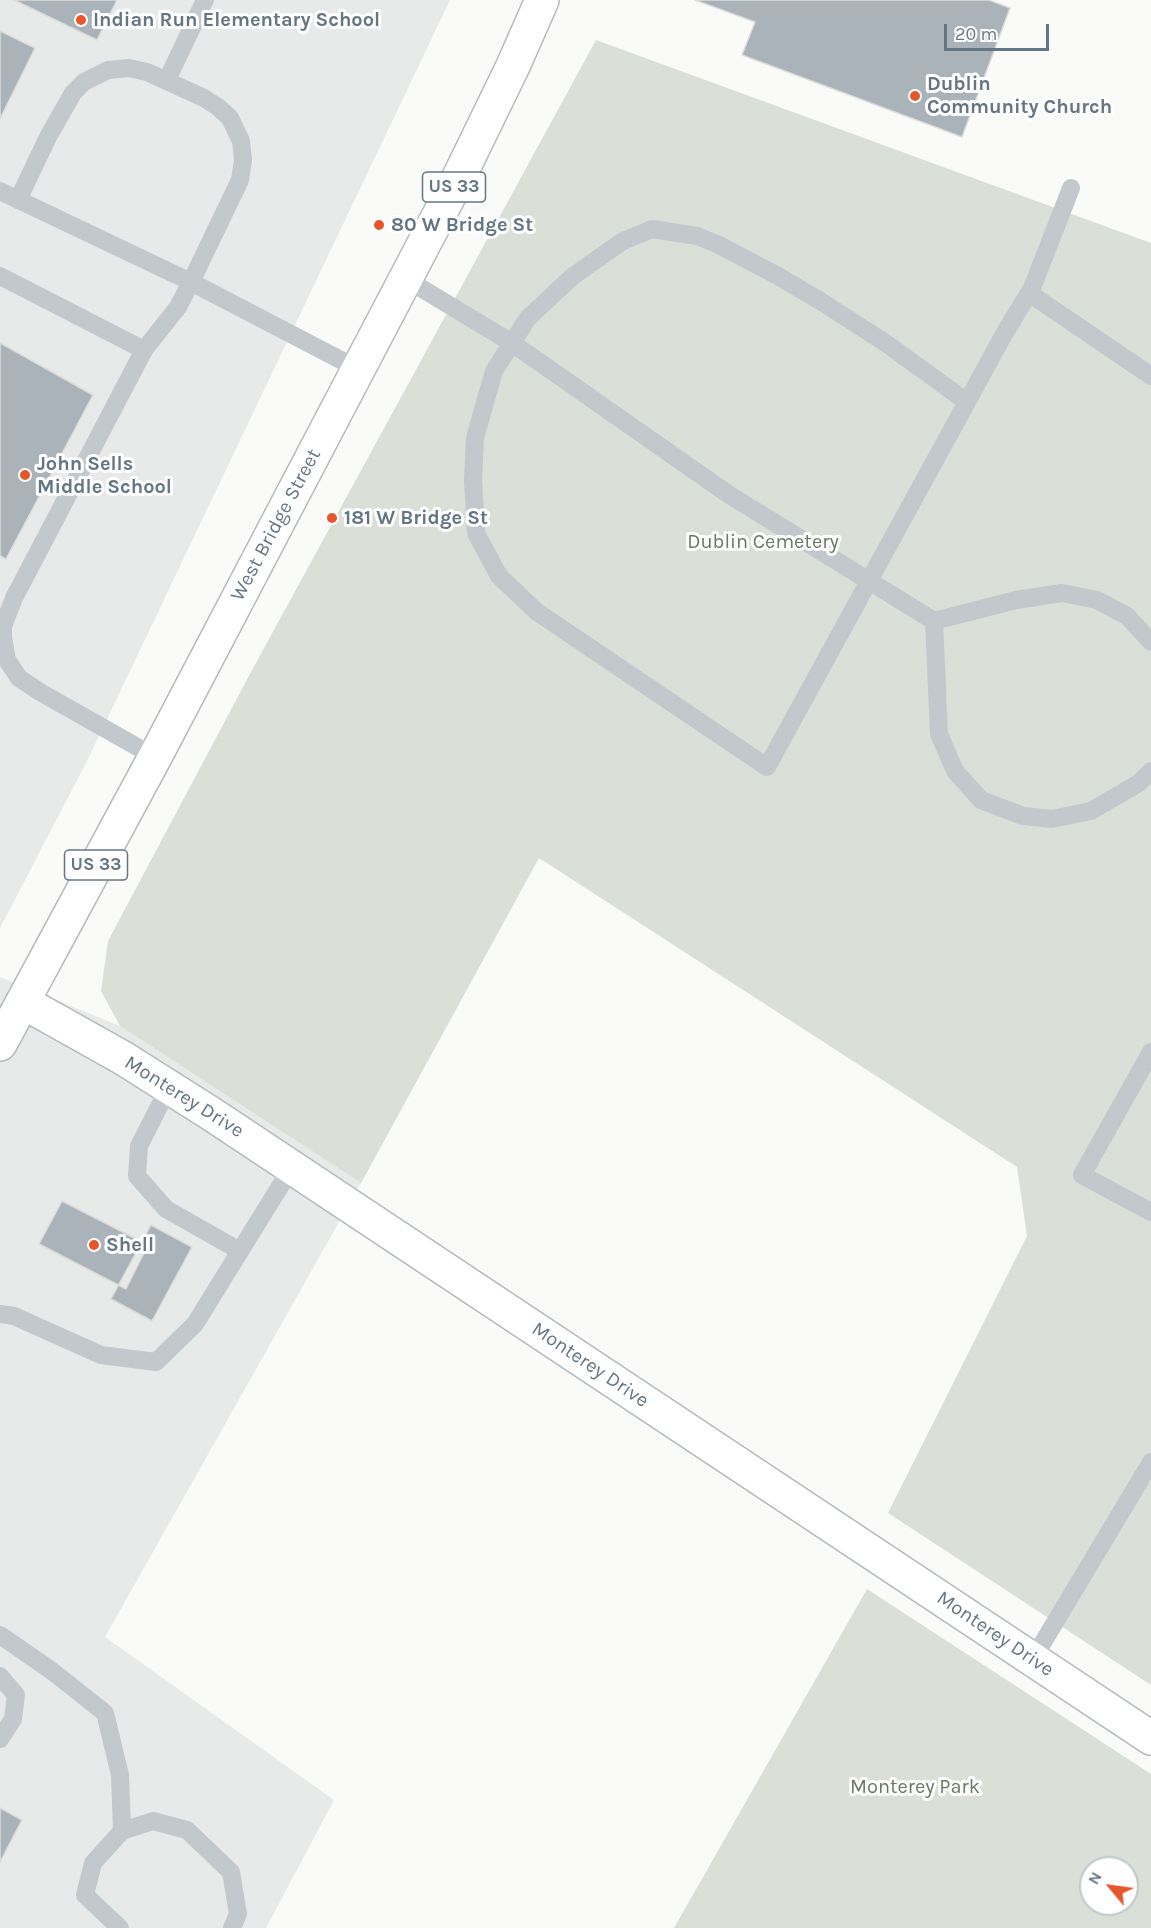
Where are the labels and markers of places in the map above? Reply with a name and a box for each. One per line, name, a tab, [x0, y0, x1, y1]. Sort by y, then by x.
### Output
place label: Indian Run Elementary School	[93, 8, 380, 32]
marker: Indian Run Elementary School	[74, 13, 88, 27]
place label: Dublin Community Church	[927, 72, 1112, 119]
marker: Dublin Community Church	[908, 89, 922, 103]
place label: 80 W Bridge St	[391, 213, 533, 237]
marker: 80 W Bridge St	[372, 218, 386, 232]
place label: John Sells Middle School	[37, 452, 172, 499]
marker: John Sells Middle School	[18, 468, 32, 482]
place label: 181 W Bridge St	[344, 506, 488, 530]
marker: 181 W Bridge St	[325, 511, 339, 525]
place label: Shell	[106, 1233, 154, 1257]
marker: Shell	[87, 1238, 101, 1252]

